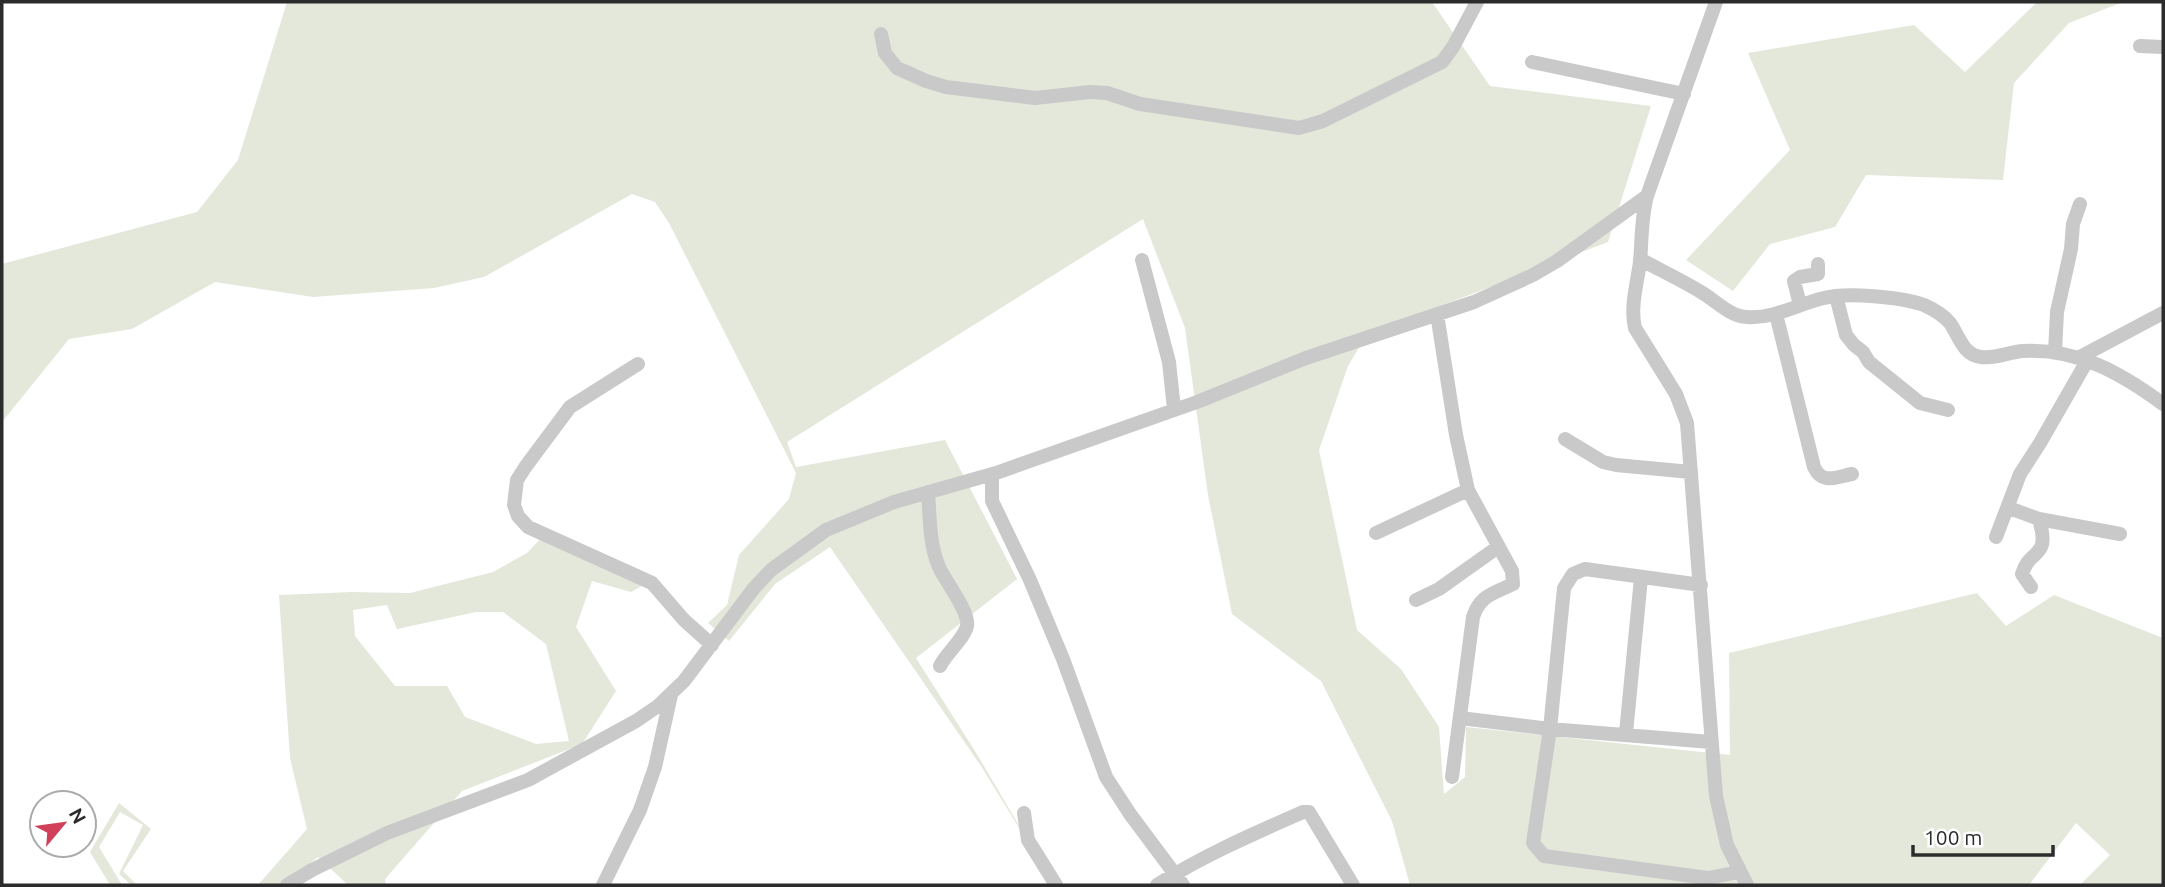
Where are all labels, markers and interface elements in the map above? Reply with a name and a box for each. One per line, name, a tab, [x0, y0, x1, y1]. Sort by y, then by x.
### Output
north arrow	[28, 789, 98, 859]
text: N	[65, 804, 91, 827]
scale bar	[1913, 814, 2053, 858]
text: 100 m	[1924, 825, 1982, 849]

